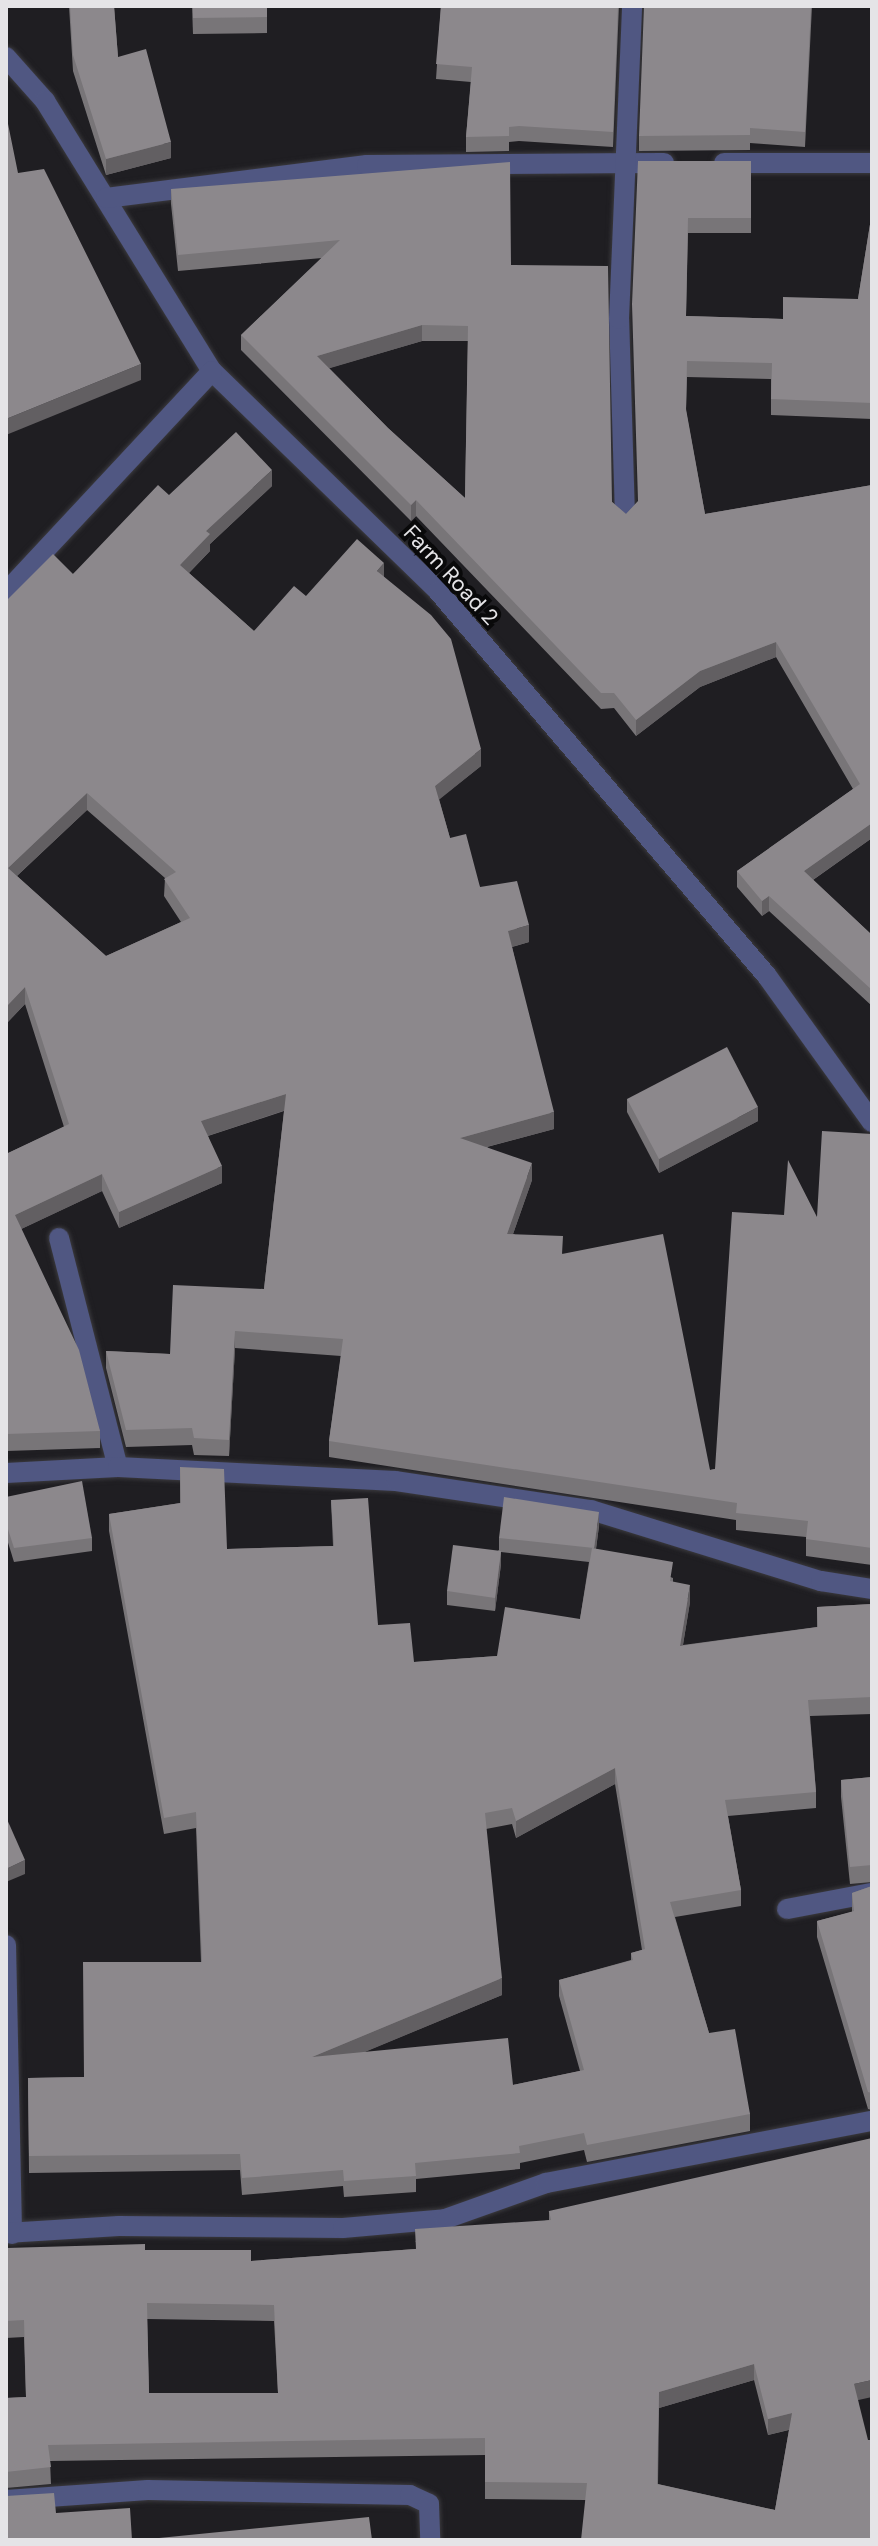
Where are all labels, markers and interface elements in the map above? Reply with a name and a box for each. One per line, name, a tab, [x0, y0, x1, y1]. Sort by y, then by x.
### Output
street label: Farm Road 2	[398, 520, 504, 630]

